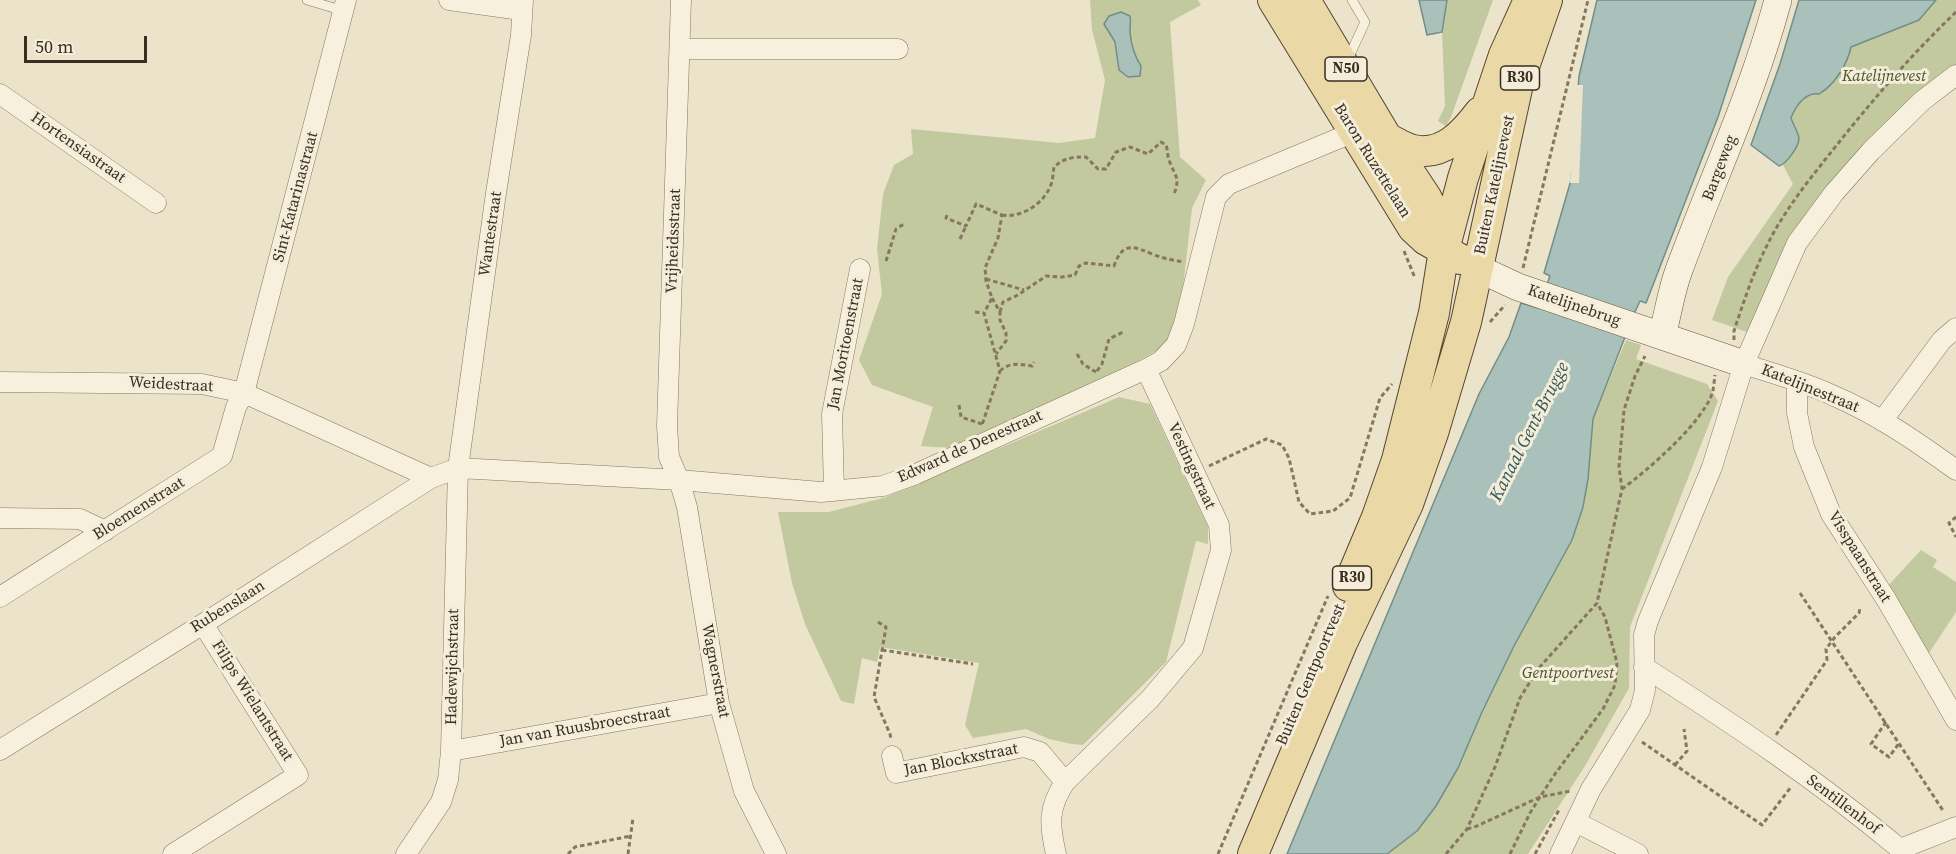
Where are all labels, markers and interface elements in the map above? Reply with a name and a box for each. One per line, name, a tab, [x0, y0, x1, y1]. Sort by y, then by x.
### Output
scale bar	[27, 24, 150, 62]
text: 50 m	[35, 34, 73, 59]
road number: N50	[1325, 57, 1367, 81]
road number: R30	[1500, 66, 1540, 90]
park label: Katelijnevest	[1842, 67, 1926, 87]
street label: Baron Ruzettelaan	[1329, 100, 1415, 222]
street label: Hortensiastraat	[27, 108, 129, 188]
street label: Buiten Katelijnevest	[1471, 113, 1519, 257]
street label: Sint-Katarinastraat	[269, 130, 323, 264]
street label: Bargeweg	[1699, 132, 1741, 204]
street label: Vrijheidsstraat	[663, 188, 685, 294]
street label: Wantestraat	[476, 190, 506, 278]
street label: Jan Moritoenstraat	[824, 277, 868, 411]
street label: Katelijnebrug	[1525, 281, 1623, 331]
water label: Kanaal Gent-Brugge	[1486, 359, 1574, 505]
street label: Katelijnestraat	[1758, 361, 1862, 417]
street label: Weidestraat	[128, 373, 214, 397]
street label: Edward de Denestraat	[895, 406, 1045, 488]
street label: Vestingstraat	[1163, 420, 1219, 512]
street label: Bloemenstraat	[90, 473, 188, 545]
street label: Visspaanstraat	[1823, 508, 1895, 606]
road number: R30	[1332, 566, 1372, 590]
street label: Rubenslaan	[187, 577, 269, 637]
street label: Buiten Gentpoortvest	[1272, 601, 1350, 749]
street label: Hadewijchstraat	[442, 609, 464, 725]
street label: Wagnerstraat	[696, 622, 734, 720]
street label: Filips Wielantstraat	[207, 637, 297, 765]
park label: Gentpoortvest	[1522, 664, 1614, 684]
street label: Jan van Ruusbroecstraat	[498, 703, 672, 751]
street label: Jan Blockxstraat	[902, 740, 1020, 780]
street label: Sentillenhof	[1802, 771, 1884, 839]

